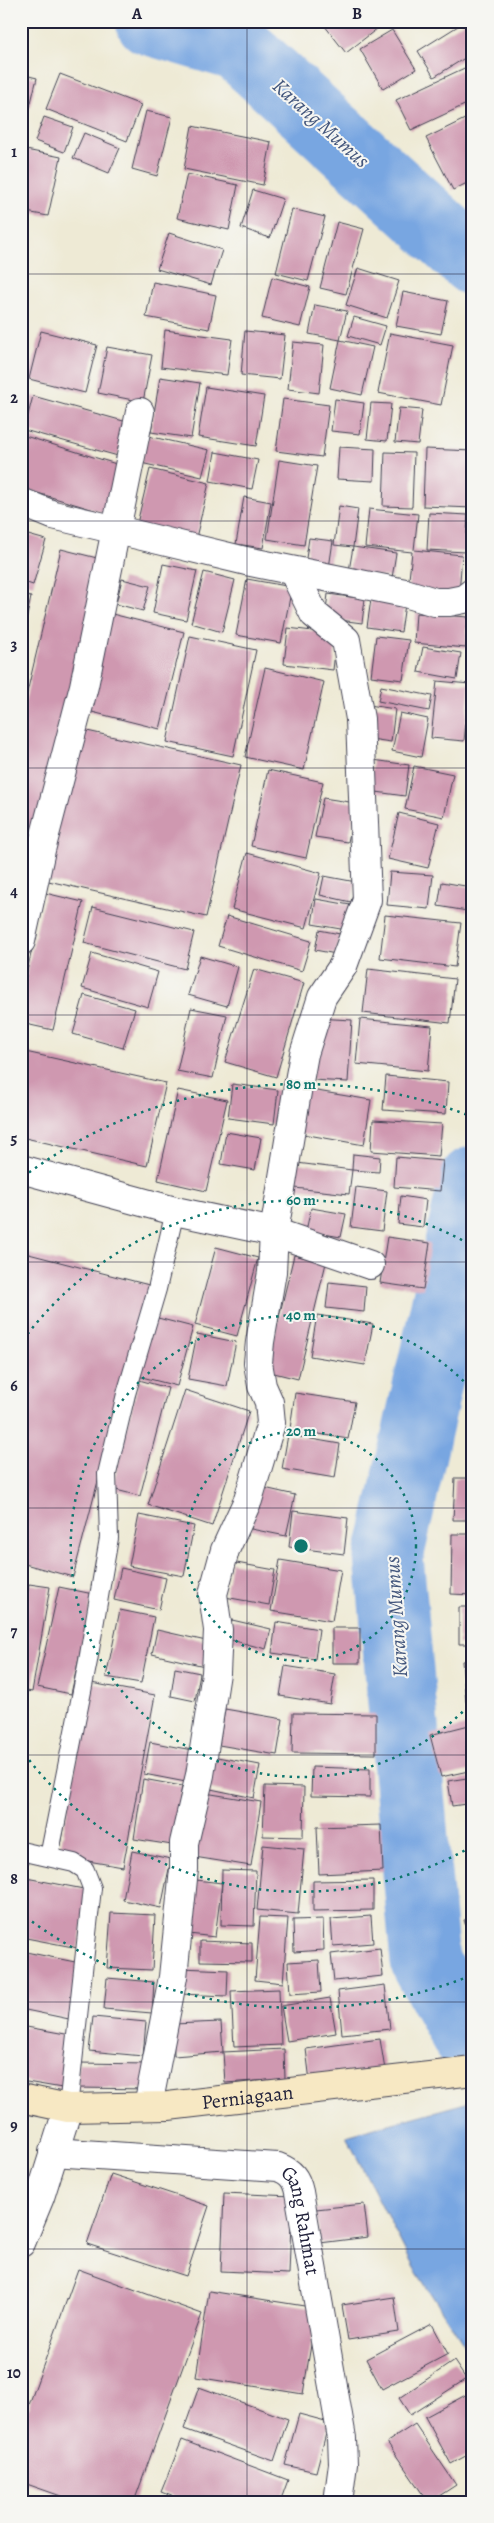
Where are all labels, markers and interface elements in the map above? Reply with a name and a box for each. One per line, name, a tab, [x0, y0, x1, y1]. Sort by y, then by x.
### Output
text: A	[131, 3, 143, 25]
text: B	[352, 3, 362, 25]
water label: Karang Mumus	[267, 72, 375, 174]
text: 1	[11, 141, 17, 163]
text: 2	[10, 387, 18, 409]
text: 3	[11, 634, 18, 656]
text: 4	[10, 881, 18, 903]
text: 80 m	[286, 1074, 316, 1094]
text: 5	[11, 1128, 18, 1150]
text: 60 m	[286, 1190, 316, 1210]
text: 40 m	[286, 1305, 316, 1325]
text: 6	[10, 1375, 18, 1397]
text: 20 m	[286, 1421, 316, 1441]
centre of rings	[292, 1537, 310, 1555]
water label: Karang Mumus	[378, 1555, 414, 1679]
text: 7	[11, 1621, 18, 1643]
text: 8	[10, 1868, 18, 1890]
street label: Perniagaan	[200, 2079, 295, 2116]
text: 9	[10, 2115, 18, 2137]
street label: Gang Rahmat	[275, 2159, 326, 2278]
text: 10	[7, 2362, 21, 2384]

